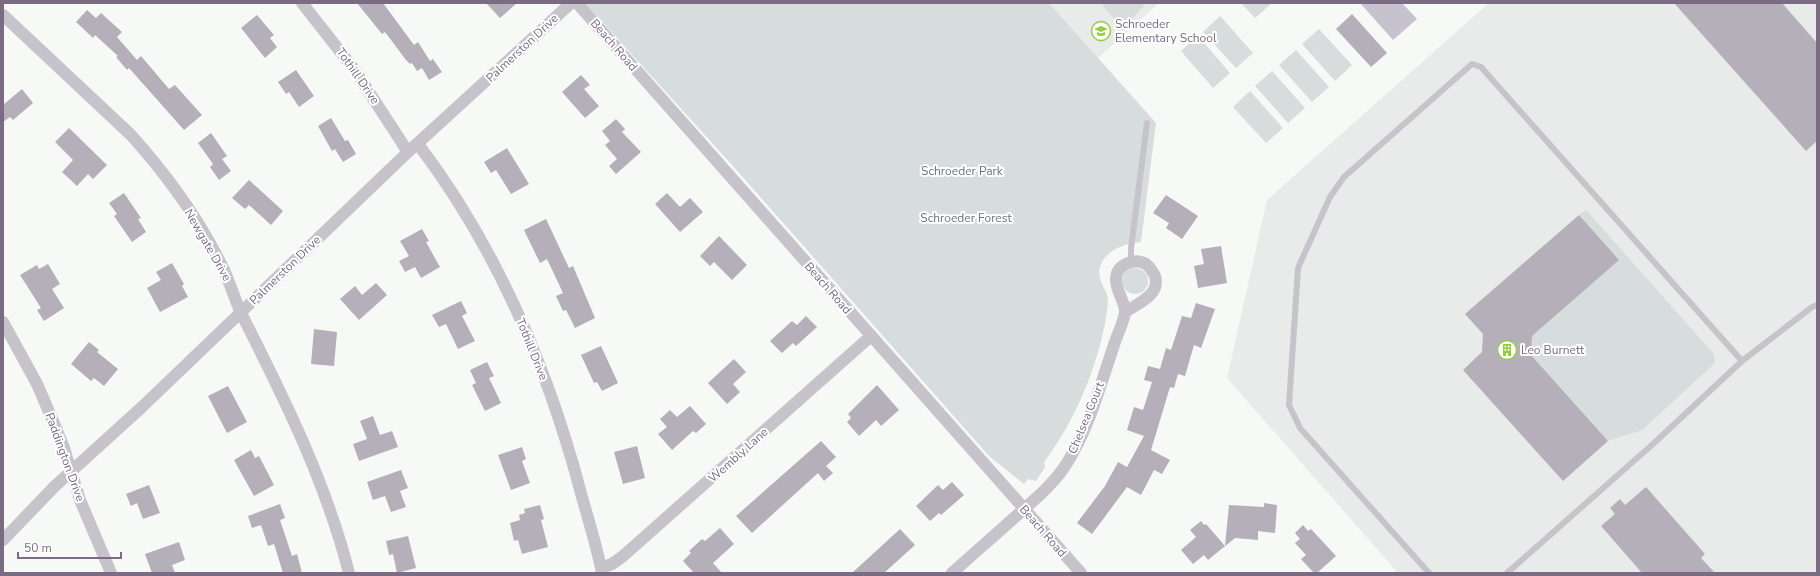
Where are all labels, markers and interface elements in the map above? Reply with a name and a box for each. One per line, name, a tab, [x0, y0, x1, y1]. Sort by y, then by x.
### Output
street label: Palmerston Drive	[483, 10, 561, 86]
street label: Beach Road	[587, 16, 641, 74]
place label: Schroeder Elementary School	[1115, 16, 1217, 46]
school or university icon: Schroeder Elementary School	[1090, 20, 1112, 42]
street label: Tothill Drive	[333, 45, 383, 107]
park label: Schroeder Park	[921, 163, 1004, 179]
street label: Newgate Drive	[181, 206, 235, 284]
park label: Schroeder Forest	[920, 210, 1012, 226]
street label: Palmerston Drive	[246, 232, 324, 308]
street label: Beach Road	[801, 259, 855, 317]
street label: Tothill Drive	[512, 316, 552, 382]
building icon: Leo Burnett	[1496, 339, 1518, 361]
place label: Leo Burnett	[1521, 342, 1585, 358]
street label: Chelsea Court	[1064, 379, 1108, 456]
street label: Paddington Drive	[41, 410, 89, 504]
street label: Wembly Lane	[705, 424, 771, 486]
street label: Beach Road	[1016, 502, 1070, 560]
scale bar	[18, 534, 121, 560]
text: 50 m	[24, 540, 52, 556]

